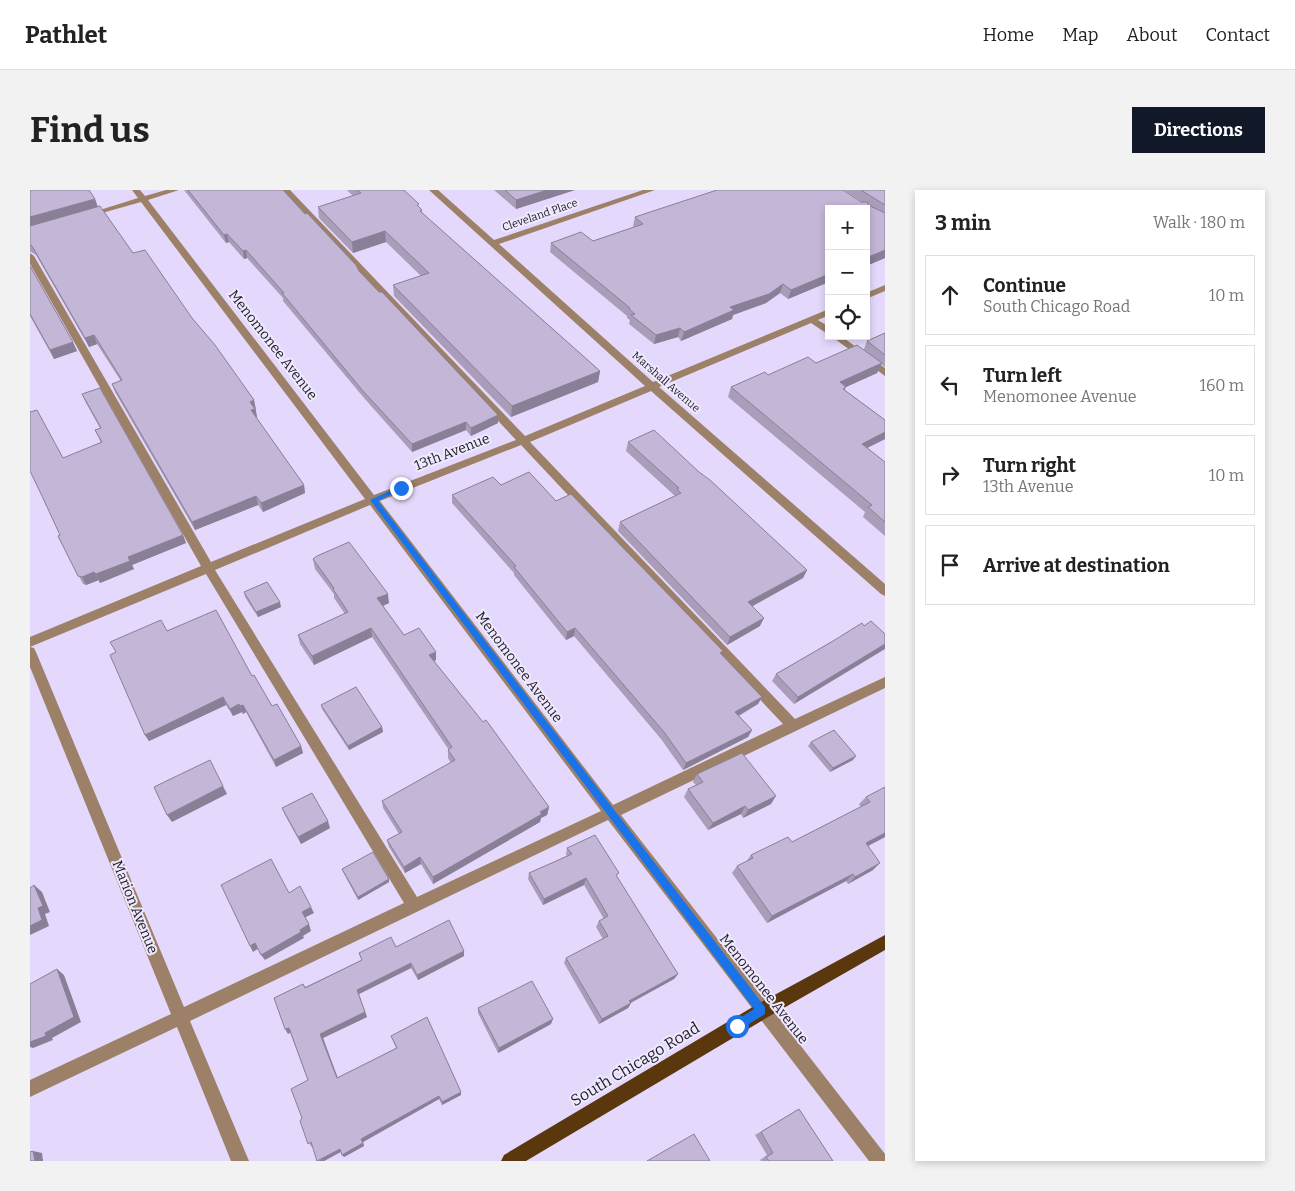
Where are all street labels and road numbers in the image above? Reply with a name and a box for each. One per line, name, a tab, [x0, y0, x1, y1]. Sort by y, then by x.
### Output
street label: Cleveland Place	[501, 196, 579, 234]
street label: Menomonee Avenue	[225, 287, 321, 403]
street label: Marshall Avenue	[629, 349, 703, 415]
street label: 13th Avenue	[412, 430, 492, 474]
street label: Menomonee Avenue	[472, 608, 566, 726]
street label: Marion Avenue	[109, 858, 161, 956]
street label: Menomonee Avenue	[716, 931, 812, 1047]
street label: South Chicago Road	[567, 1018, 703, 1110]

